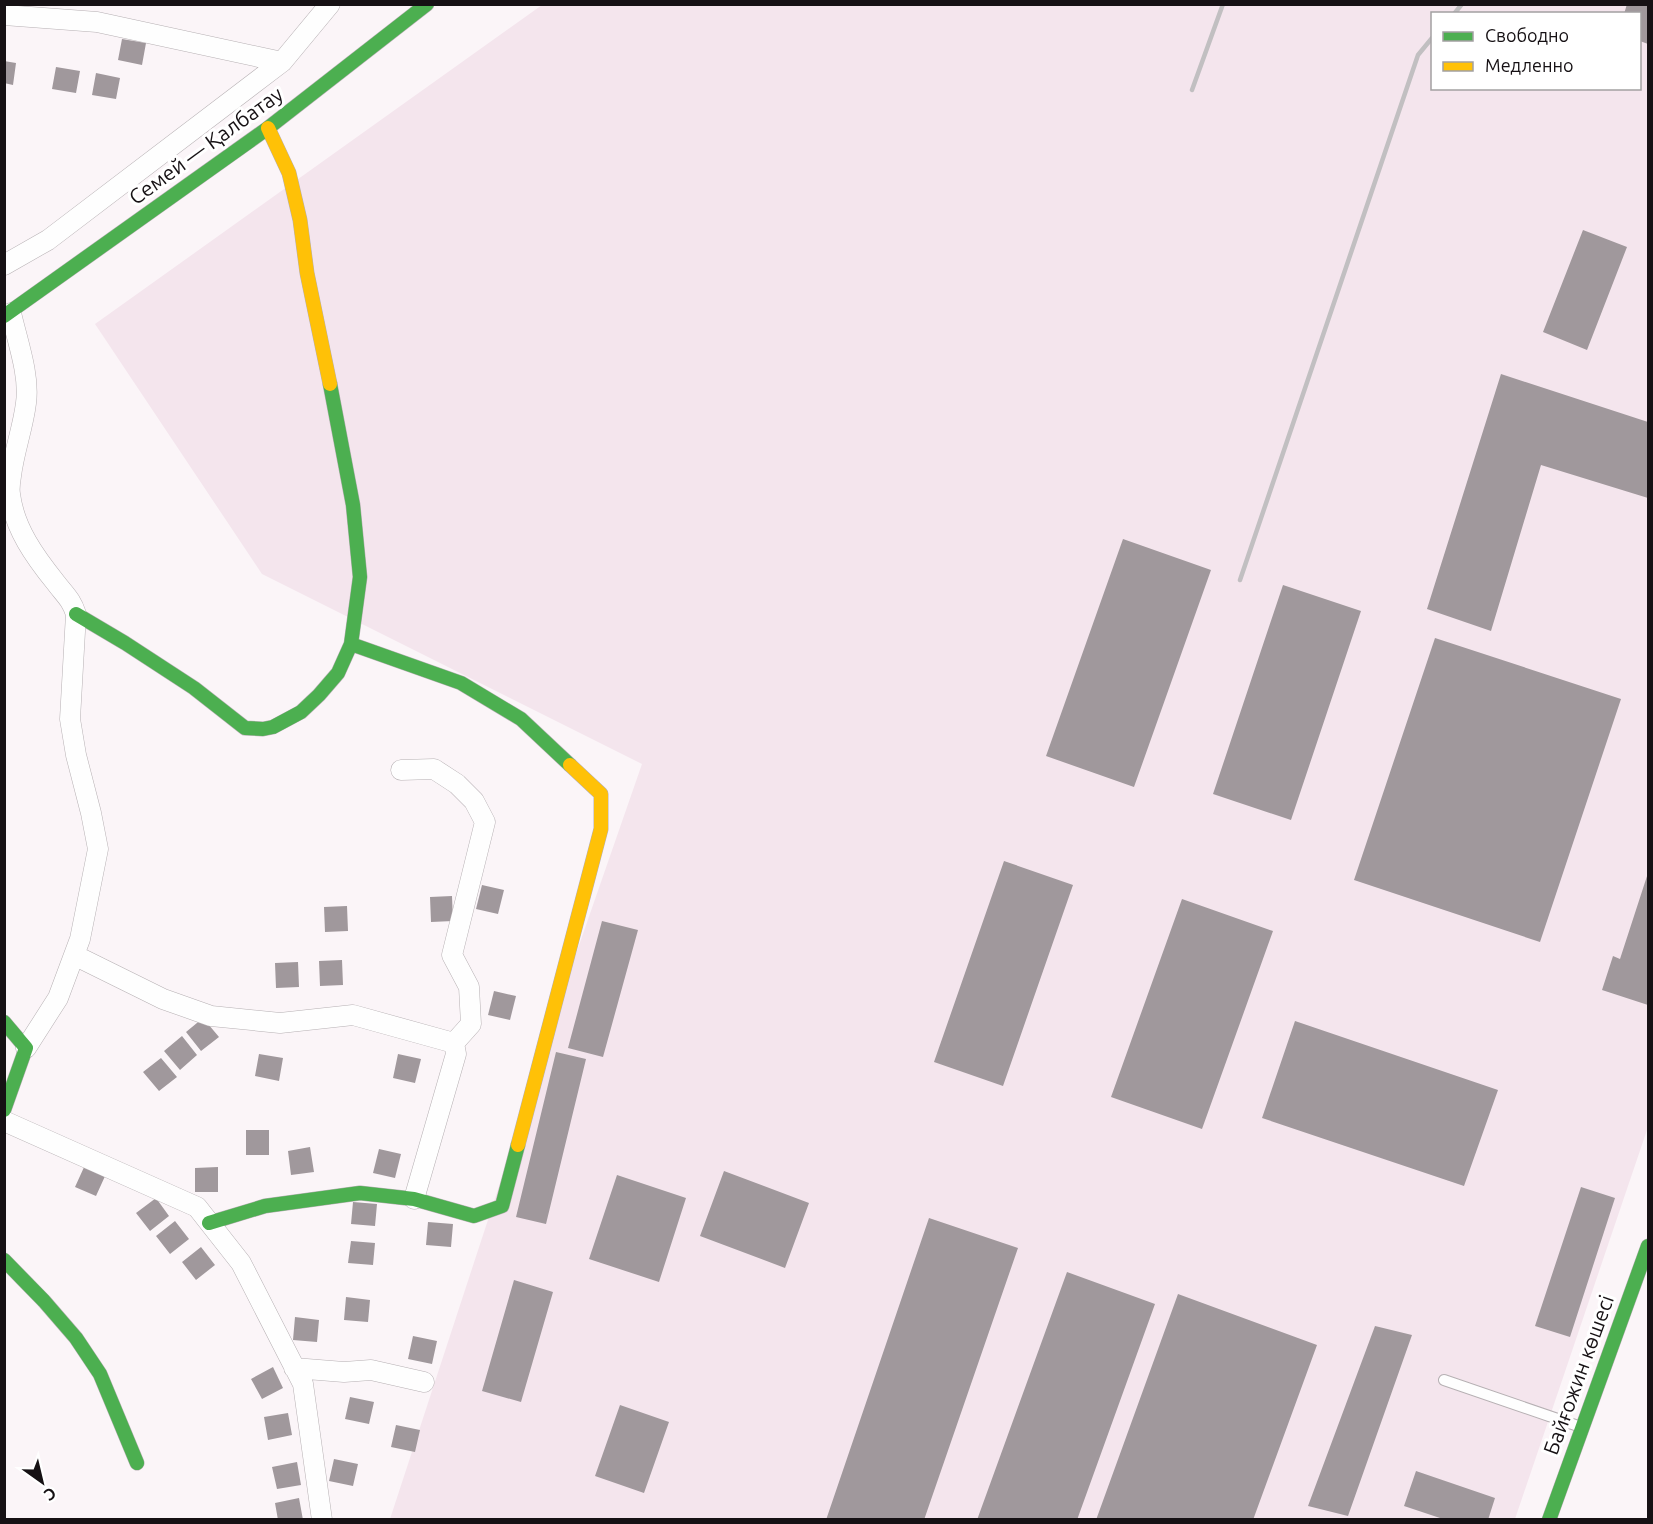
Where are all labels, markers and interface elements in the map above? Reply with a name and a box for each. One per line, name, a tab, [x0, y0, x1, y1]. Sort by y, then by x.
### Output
legend	[1431, 12, 1641, 90]
text: Свободно	[1485, 25, 1569, 45]
text: Медленно	[1485, 55, 1574, 75]
street label: Семей — Қалбатау	[124, 81, 287, 209]
street label: Байғожин көшесі	[1538, 1292, 1618, 1458]
north arrow	[12, 1452, 72, 1512]
text: С	[41, 1484, 60, 1505]

